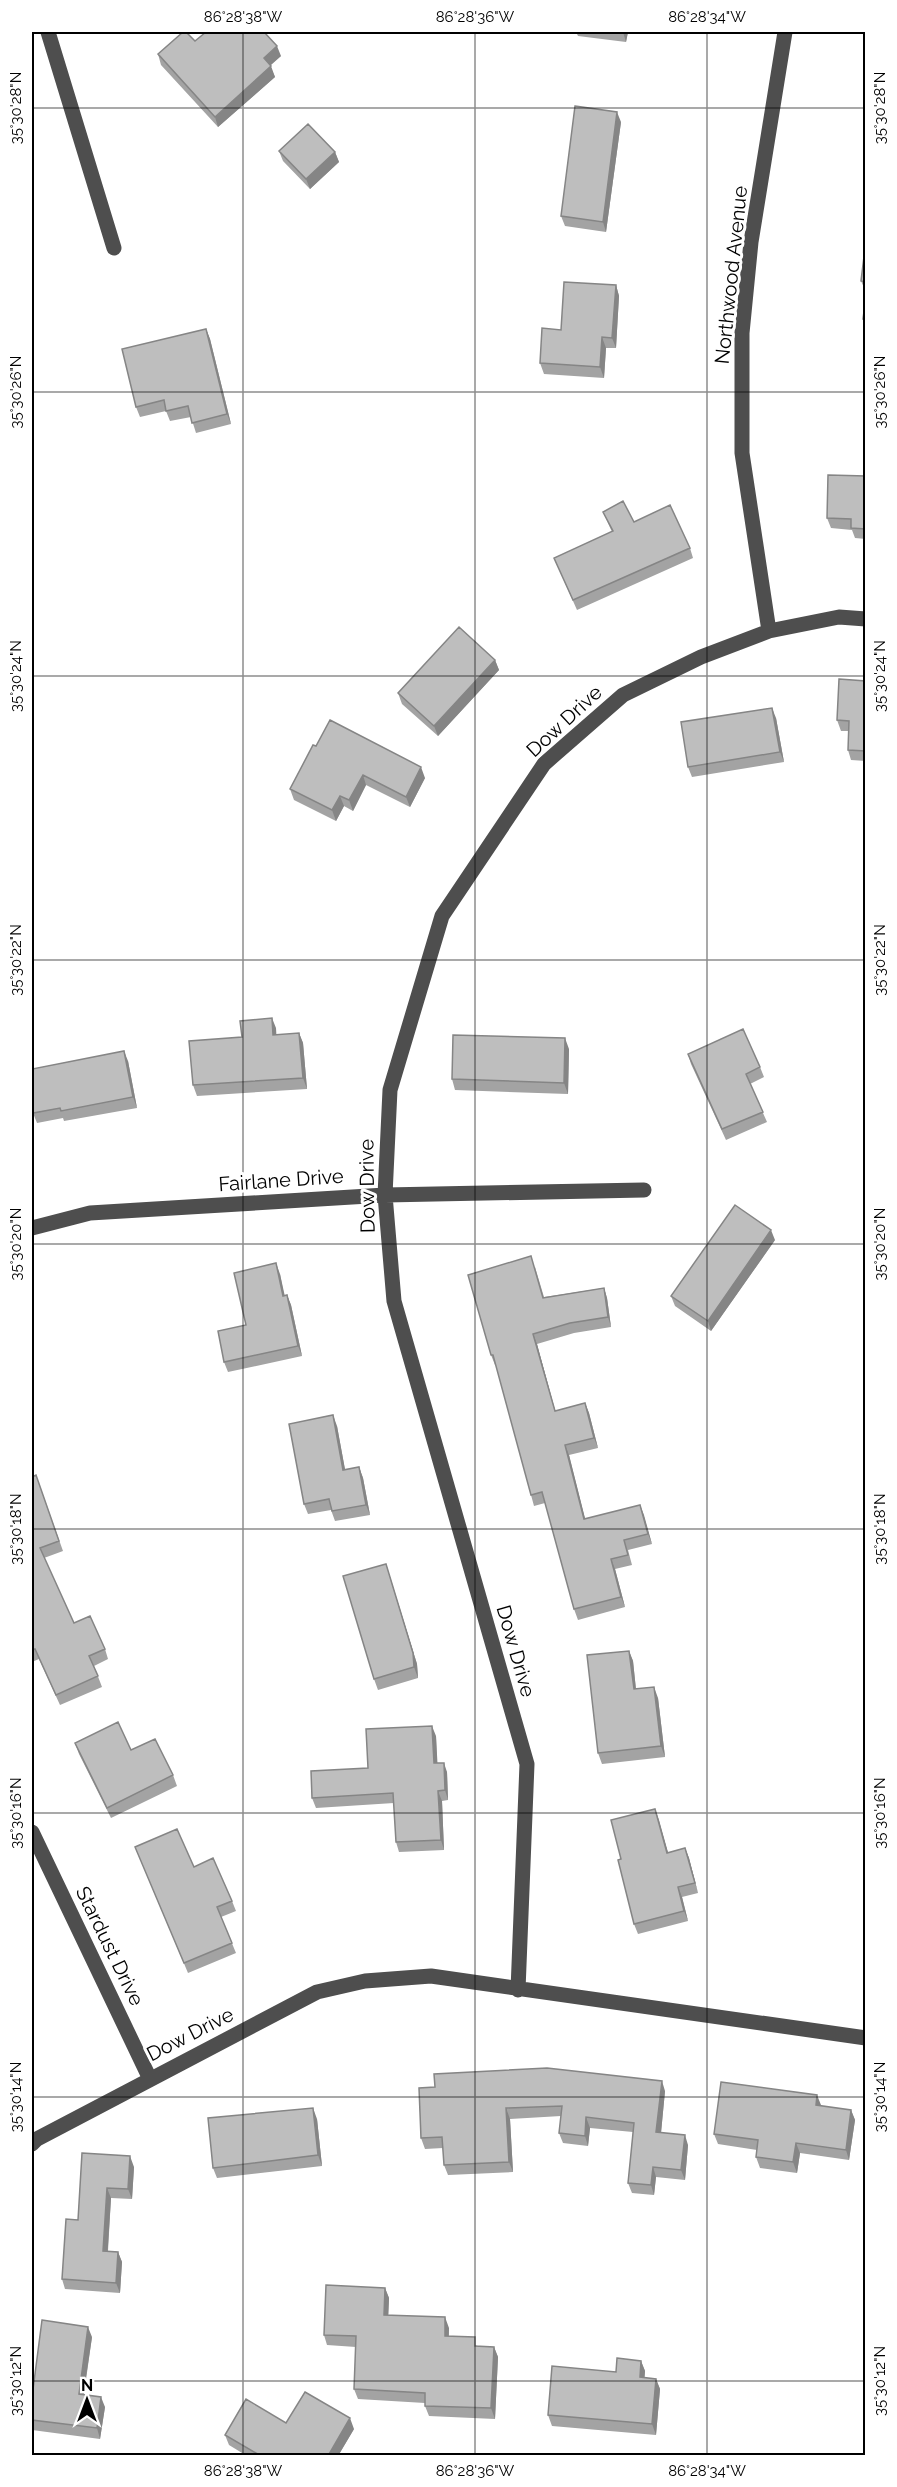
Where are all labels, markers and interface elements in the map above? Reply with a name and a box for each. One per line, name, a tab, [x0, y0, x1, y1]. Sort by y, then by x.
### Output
text: 86°28'38"W	[204, 8, 283, 26]
text: 86°28'36"W	[436, 8, 515, 26]
text: 86°28'34"W	[668, 8, 746, 26]
text: 35°30'28"N	[7, 72, 25, 144]
text: 35°30'28"N	[871, 72, 889, 144]
street label: Northwood Avenue	[710, 184, 752, 365]
text: 35°30'26"N	[7, 356, 25, 428]
text: 35°30'26"N	[871, 356, 889, 428]
text: 35°30'24"N	[7, 640, 25, 712]
text: 35°30'24"N	[871, 640, 889, 712]
street label: Dow Drive	[521, 680, 607, 762]
text: 35°30'22"N	[7, 924, 25, 996]
text: 35°30'22"N	[871, 924, 889, 996]
street label: Dow Drive	[354, 1138, 380, 1233]
street label: Fairlane Drive	[218, 1164, 345, 1196]
text: 35°30'20"N	[7, 1208, 25, 1280]
text: 35°30'20"N	[871, 1208, 889, 1280]
text: 35°30'18"N	[7, 1493, 25, 1565]
text: 35°30'18"N	[871, 1493, 889, 1565]
street label: Dow Drive	[491, 1602, 541, 1700]
text: 35°30'16"N	[7, 1777, 25, 1849]
text: 35°30'16"N	[871, 1777, 889, 1849]
street label: Stardust Drive	[71, 1882, 149, 2010]
street label: Dow Drive	[143, 2002, 238, 2066]
text: 35°30'14"N	[7, 2062, 25, 2132]
text: 35°30'14"N	[871, 2062, 889, 2132]
text: 35°30'12"N	[7, 2346, 25, 2416]
text: 35°30'12"N	[871, 2346, 889, 2416]
north arrow	[57, 2370, 117, 2430]
text: N	[81, 2376, 93, 2395]
text: 86°28'38"W	[204, 2462, 283, 2480]
text: 86°28'36"W	[436, 2462, 515, 2480]
text: 86°28'34"W	[668, 2462, 746, 2480]

